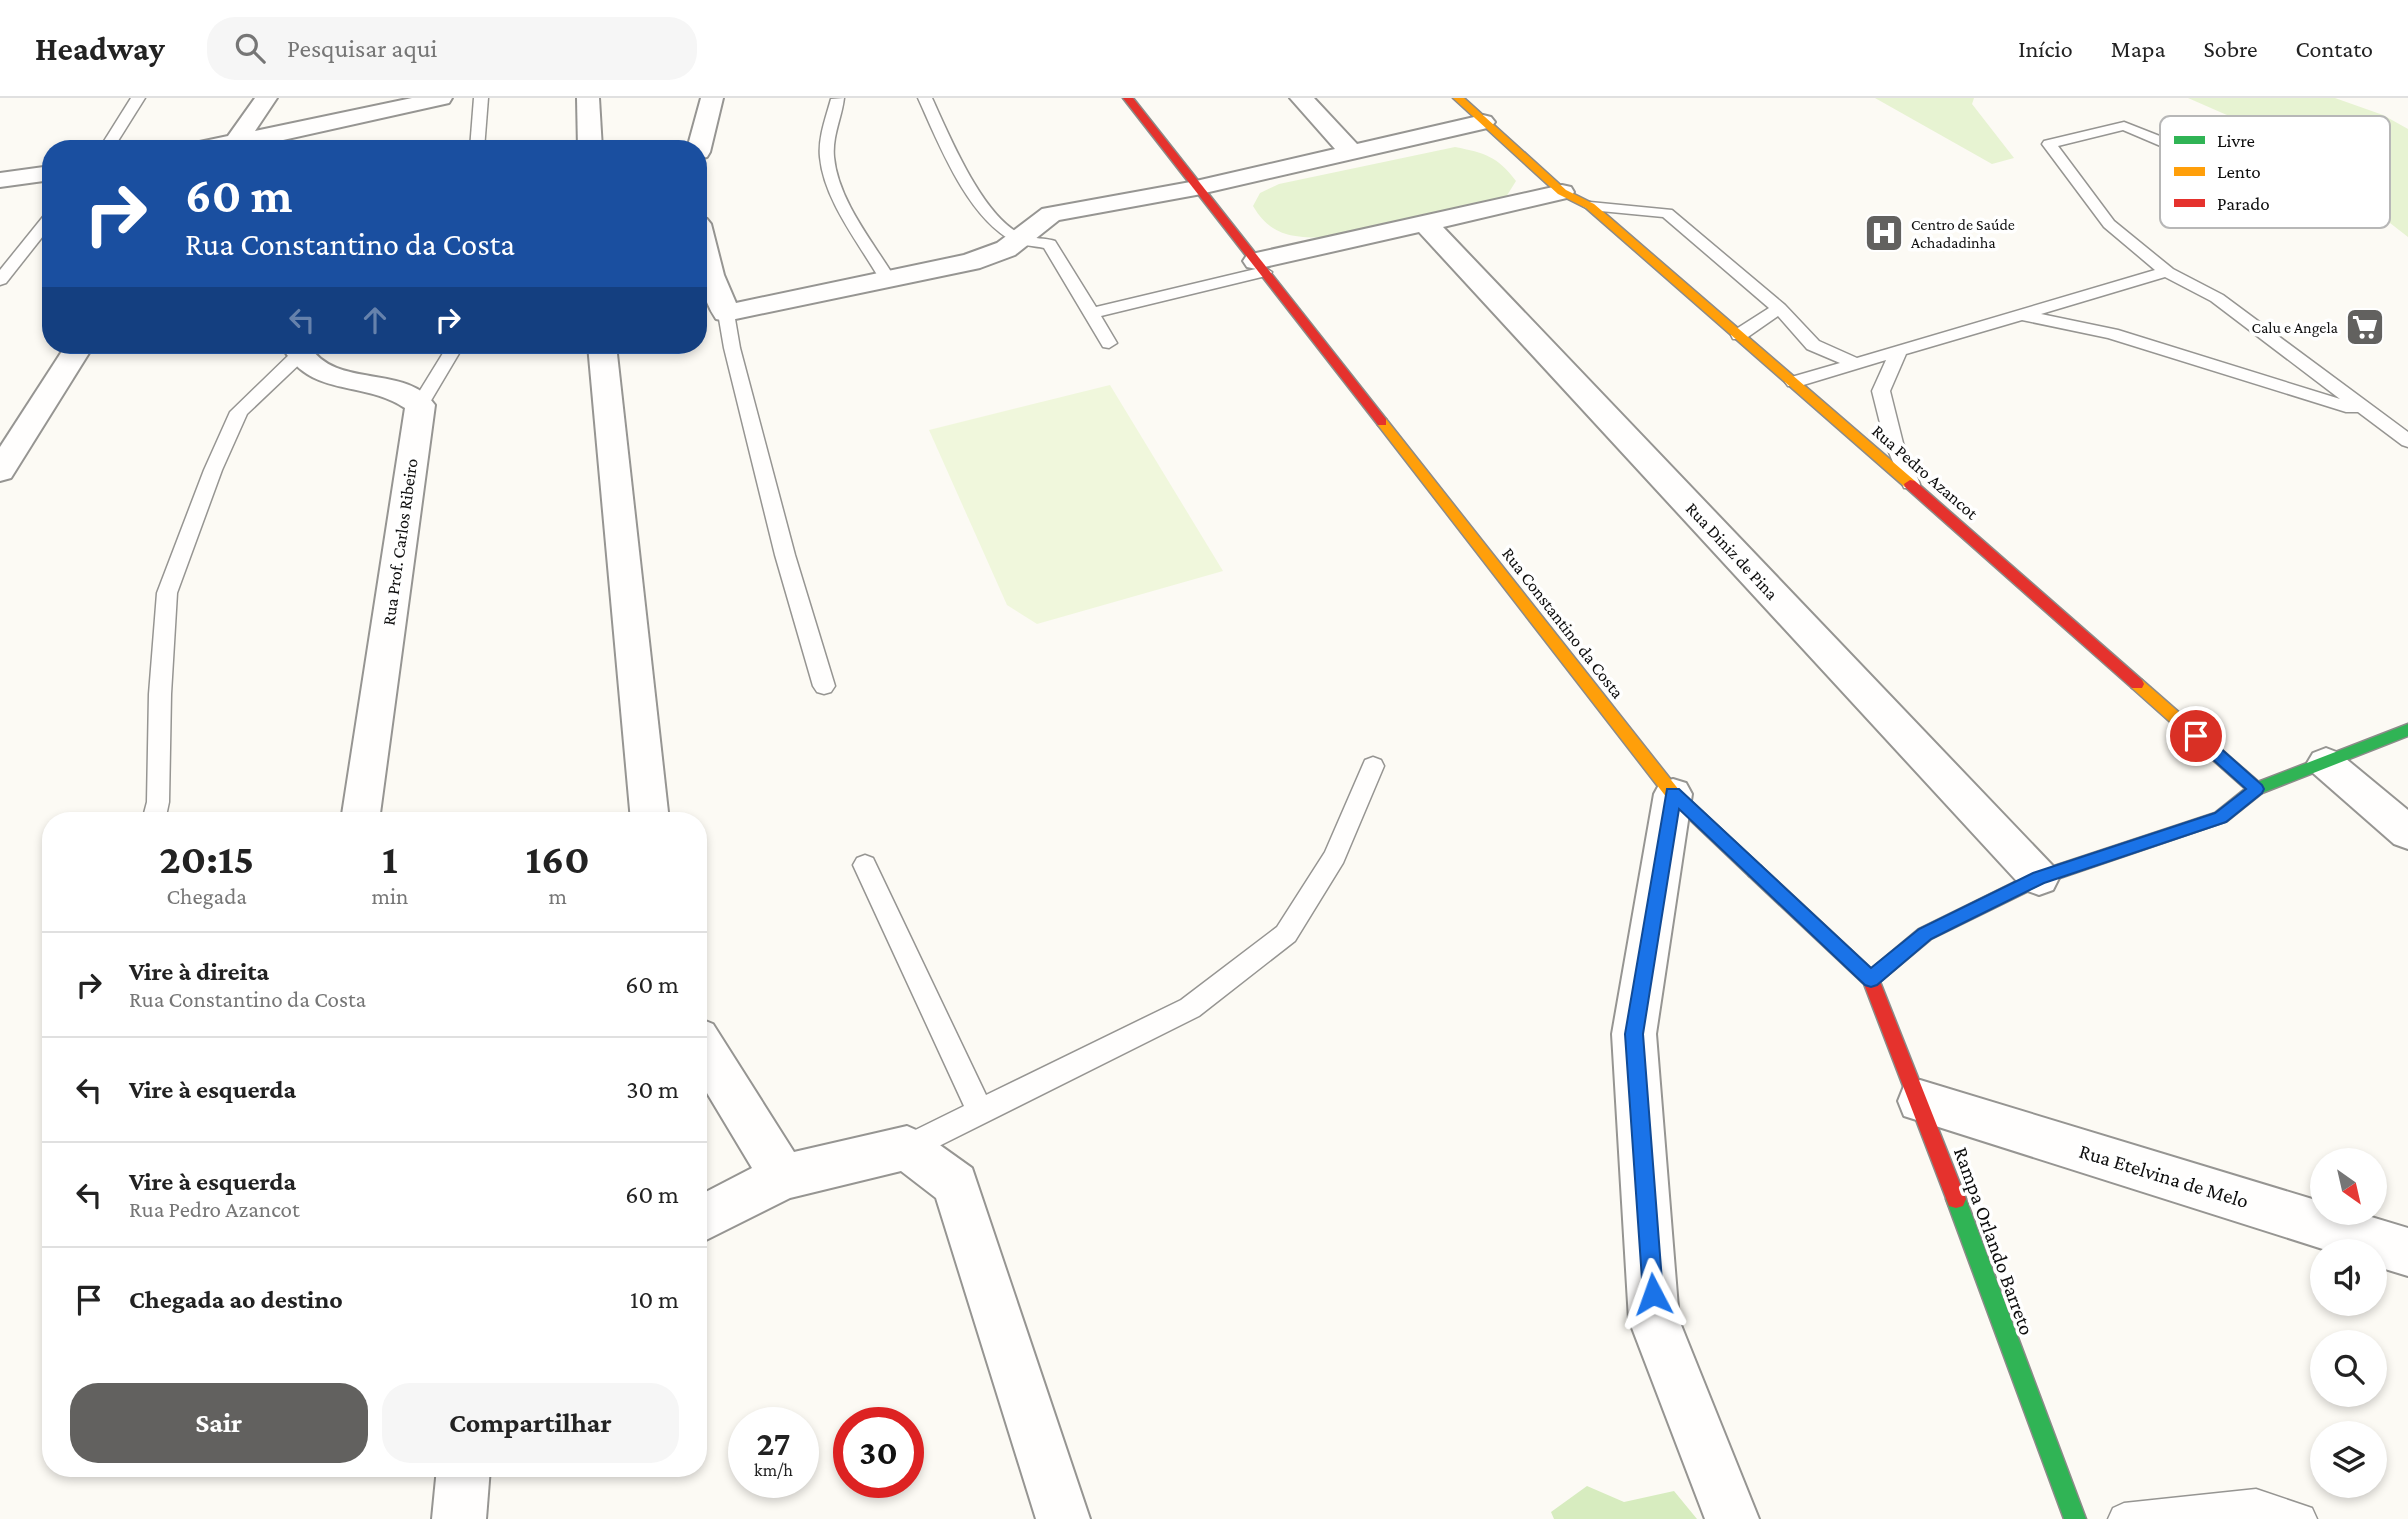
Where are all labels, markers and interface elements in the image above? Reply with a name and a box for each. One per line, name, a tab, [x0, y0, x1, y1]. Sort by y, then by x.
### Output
search box	[207, 17, 697, 80]
icon: search	[231, 29, 269, 67]
text: Headway	[35, 30, 165, 67]
text: Pesquisar aqui	[287, 34, 437, 63]
text: Início	[2018, 35, 2073, 62]
text: Mapa	[2111, 35, 2166, 62]
text: Sobre	[2204, 35, 2258, 62]
text: Contato	[2296, 35, 2373, 62]
legend	[2160, 116, 2390, 228]
text: Livre	[2217, 130, 2255, 151]
text: Lento	[2217, 161, 2261, 182]
icon: right	[70, 168, 161, 259]
text: 60 m	[185, 168, 292, 223]
text: Parado	[2217, 193, 2270, 214]
hospital icon: Centro de Saúde Achadadinha	[1863, 212, 1905, 254]
place label: Centro de Saúde Achadadinha	[1911, 216, 2015, 251]
text: Rua Constantino da Costa	[185, 226, 515, 262]
icon: left	[283, 301, 321, 339]
icon: ahead	[356, 301, 394, 339]
icon: right	[429, 301, 467, 339]
supermarket icon: Calu e Angela	[2344, 306, 2386, 348]
place label: Calu e Angela	[2252, 319, 2339, 337]
street label: Rua Pedro Azancot	[1868, 421, 1983, 524]
street label: Rua Prof. Carlos Ribeiro	[378, 457, 422, 627]
street label: Rua Diniz de Pina	[1682, 498, 1782, 604]
street label: Rua Constantino da Costa	[1498, 544, 1628, 702]
pin	[2166, 706, 2226, 766]
icon: arrive	[2177, 717, 2215, 755]
text: 20:15	[159, 835, 254, 882]
text: 1	[382, 835, 398, 882]
text: 160	[526, 835, 590, 882]
text: Chegada	[167, 883, 247, 909]
text: min	[371, 883, 408, 909]
text: m	[548, 883, 567, 909]
text: Vire à direita	[129, 957, 269, 986]
icon: right	[70, 966, 108, 1004]
text: 60 m	[625, 970, 679, 999]
text: Rua Constantino da Costa	[129, 986, 366, 1012]
icon: left	[70, 1071, 108, 1109]
text: Vire à esquerda	[129, 1075, 296, 1104]
text: 30 m	[626, 1075, 679, 1104]
street label: Rua Etelvina de Melo	[2076, 1139, 2252, 1213]
street label: Rampa Orlando Barreto	[1949, 1144, 2039, 1338]
north arrow	[2310, 1148, 2387, 1225]
map controls	[2310, 1148, 2387, 1498]
text: Vire à esquerda	[129, 1167, 296, 1196]
icon: left	[70, 1176, 108, 1214]
text: 60 m	[625, 1180, 679, 1209]
text: Rua Pedro Azancot	[129, 1196, 300, 1222]
button: sound	[2310, 1239, 2387, 1316]
position arrow	[1616, 1257, 1690, 1331]
icon: arrive	[70, 1281, 108, 1319]
text: Chegada ao destino	[129, 1285, 343, 1314]
text: 10 m	[630, 1285, 679, 1314]
button: search	[2310, 1330, 2387, 1407]
button: Sair	[70, 1383, 368, 1463]
button: Compartilhar	[382, 1383, 679, 1463]
speed limit sign: 30	[833, 1407, 924, 1498]
button: layers	[2310, 1421, 2387, 1498]
text: 27	[757, 1424, 790, 1463]
text: km/h	[754, 1460, 793, 1480]

